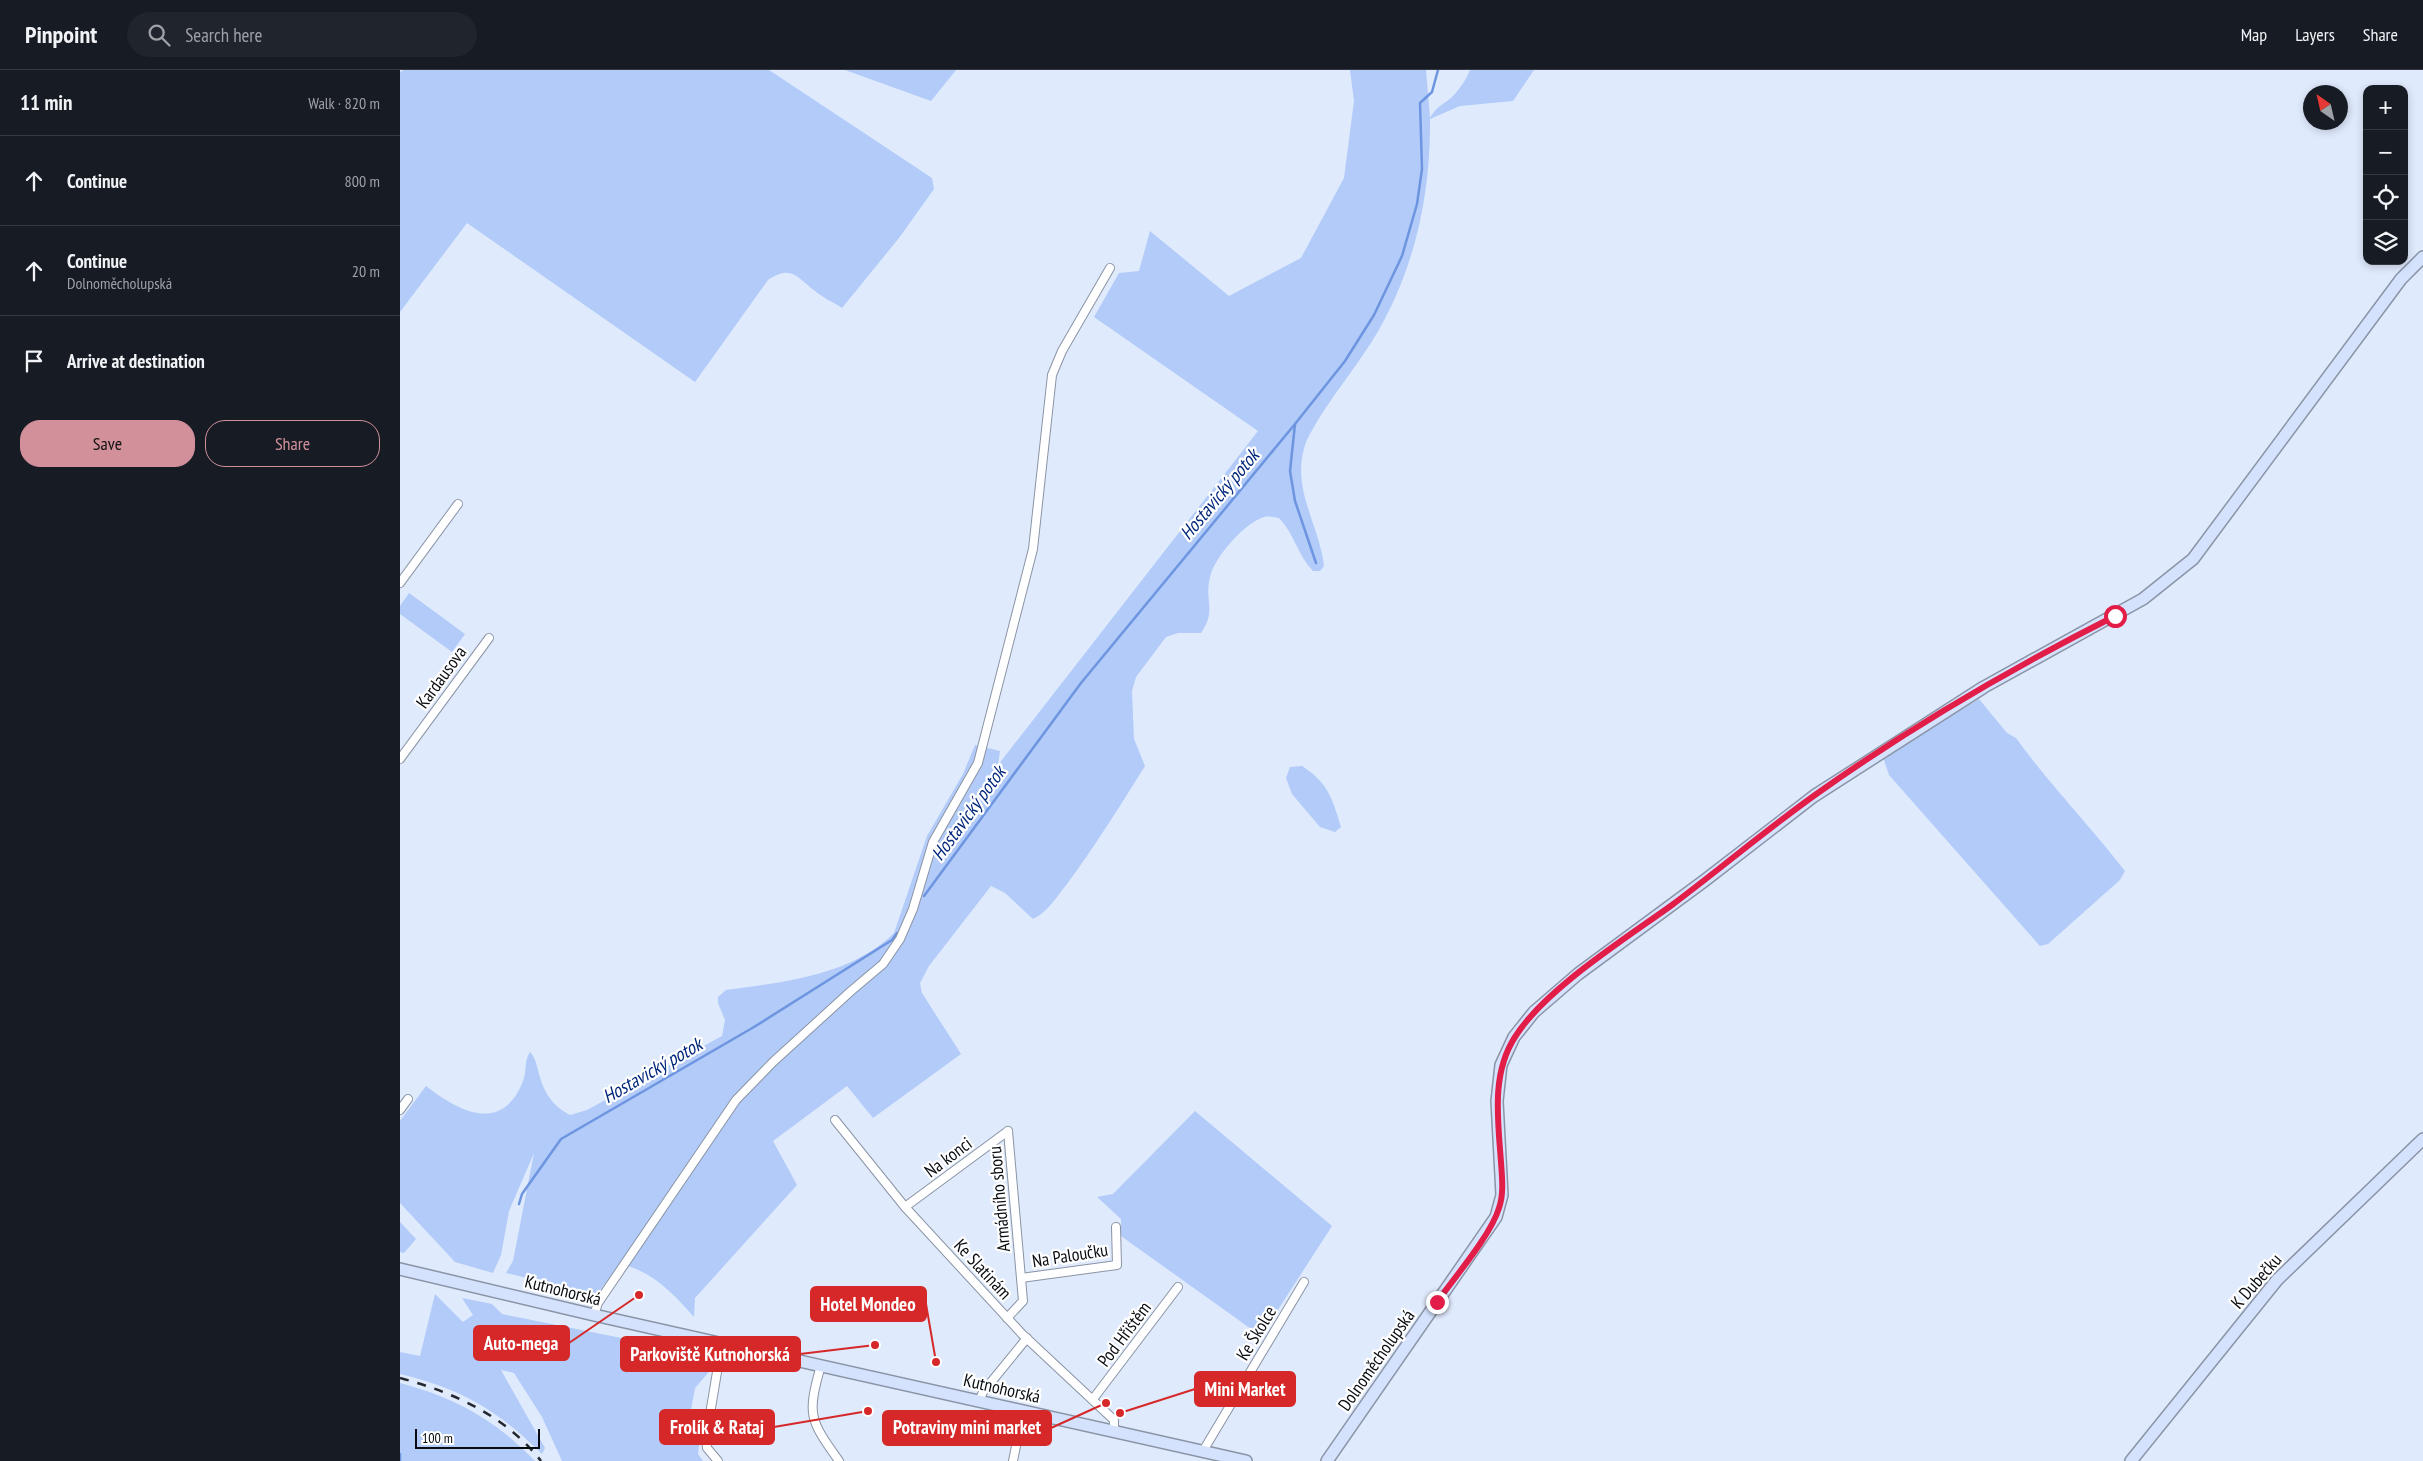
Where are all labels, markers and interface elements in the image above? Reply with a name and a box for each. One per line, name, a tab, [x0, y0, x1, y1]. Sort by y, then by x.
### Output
search box	[127, 12, 477, 57]
text: Pinpoint	[25, 19, 97, 50]
icon: search	[145, 21, 173, 49]
text: Search here	[185, 23, 262, 47]
text: Map	[2241, 23, 2267, 46]
text: Layers	[2295, 23, 2335, 46]
text: Share	[2363, 23, 2398, 46]
north arrow	[2303, 85, 2348, 130]
map controls	[2363, 85, 2408, 265]
button: +	[2363, 85, 2408, 130]
text: 11 min	[20, 89, 72, 116]
text: Walk · 820 m	[308, 93, 380, 113]
button: −	[2363, 130, 2408, 175]
icon: ahead	[20, 167, 48, 195]
text: Continue	[67, 169, 127, 193]
text: 800 m	[345, 171, 380, 191]
button: locate	[2363, 175, 2408, 220]
button: layers	[2363, 220, 2408, 265]
text: Continue	[67, 249, 127, 273]
icon: ahead	[20, 257, 48, 285]
text: 20 m	[352, 261, 380, 281]
text: Dolnoměcholupská	[67, 273, 172, 293]
icon: arrive	[20, 347, 48, 375]
text: Arrive at destination	[67, 349, 205, 373]
button: Save	[20, 420, 195, 467]
button: Share	[205, 420, 380, 467]
water label: Hostavický potok	[1174, 442, 1266, 544]
route start	[2104, 605, 2127, 628]
street label: Kardausova	[411, 641, 471, 713]
water label: Hostavický potok	[926, 759, 1012, 865]
water label: Hostavický potok	[598, 1031, 708, 1108]
street label: Na konci	[920, 1132, 976, 1182]
street label: Armádního sboru	[983, 1145, 1015, 1253]
street label: Ke Slatinám	[949, 1234, 1017, 1304]
street label: Na Paloučku	[1030, 1238, 1110, 1272]
street label: K Dubečku	[2226, 1249, 2286, 1313]
street label: Kutnohorská	[522, 1269, 604, 1311]
callout: Hotel Mondeo	[811, 1287, 926, 1321]
route end	[1426, 1291, 1449, 1314]
text: Hotel Mondeo	[820, 1292, 916, 1316]
street label: Pod Hřištěm	[1092, 1297, 1156, 1371]
street label: Ke Školce	[1231, 1302, 1281, 1364]
street label: Dolnoměcholupská	[1333, 1305, 1419, 1415]
callout: Auto-mega	[474, 1326, 569, 1360]
text: Auto-mega	[483, 1331, 558, 1355]
callout: Parkoviště Kutnohorská	[621, 1337, 800, 1371]
text: Parkoviště Kutnohorská	[630, 1342, 790, 1366]
street label: Kutnohorská	[961, 1368, 1043, 1408]
callout: Mini Market	[1195, 1372, 1295, 1406]
text: Mini Market	[1205, 1377, 1286, 1401]
callout: Frolík & Rataj	[660, 1410, 774, 1444]
callout: Potraviny mini market	[883, 1411, 1051, 1445]
text: Frolík & Rataj	[670, 1415, 764, 1439]
text: Potraviny mini market	[893, 1415, 1042, 1439]
scale bar	[415, 1426, 540, 1449]
text: 100 m	[422, 1429, 453, 1447]

